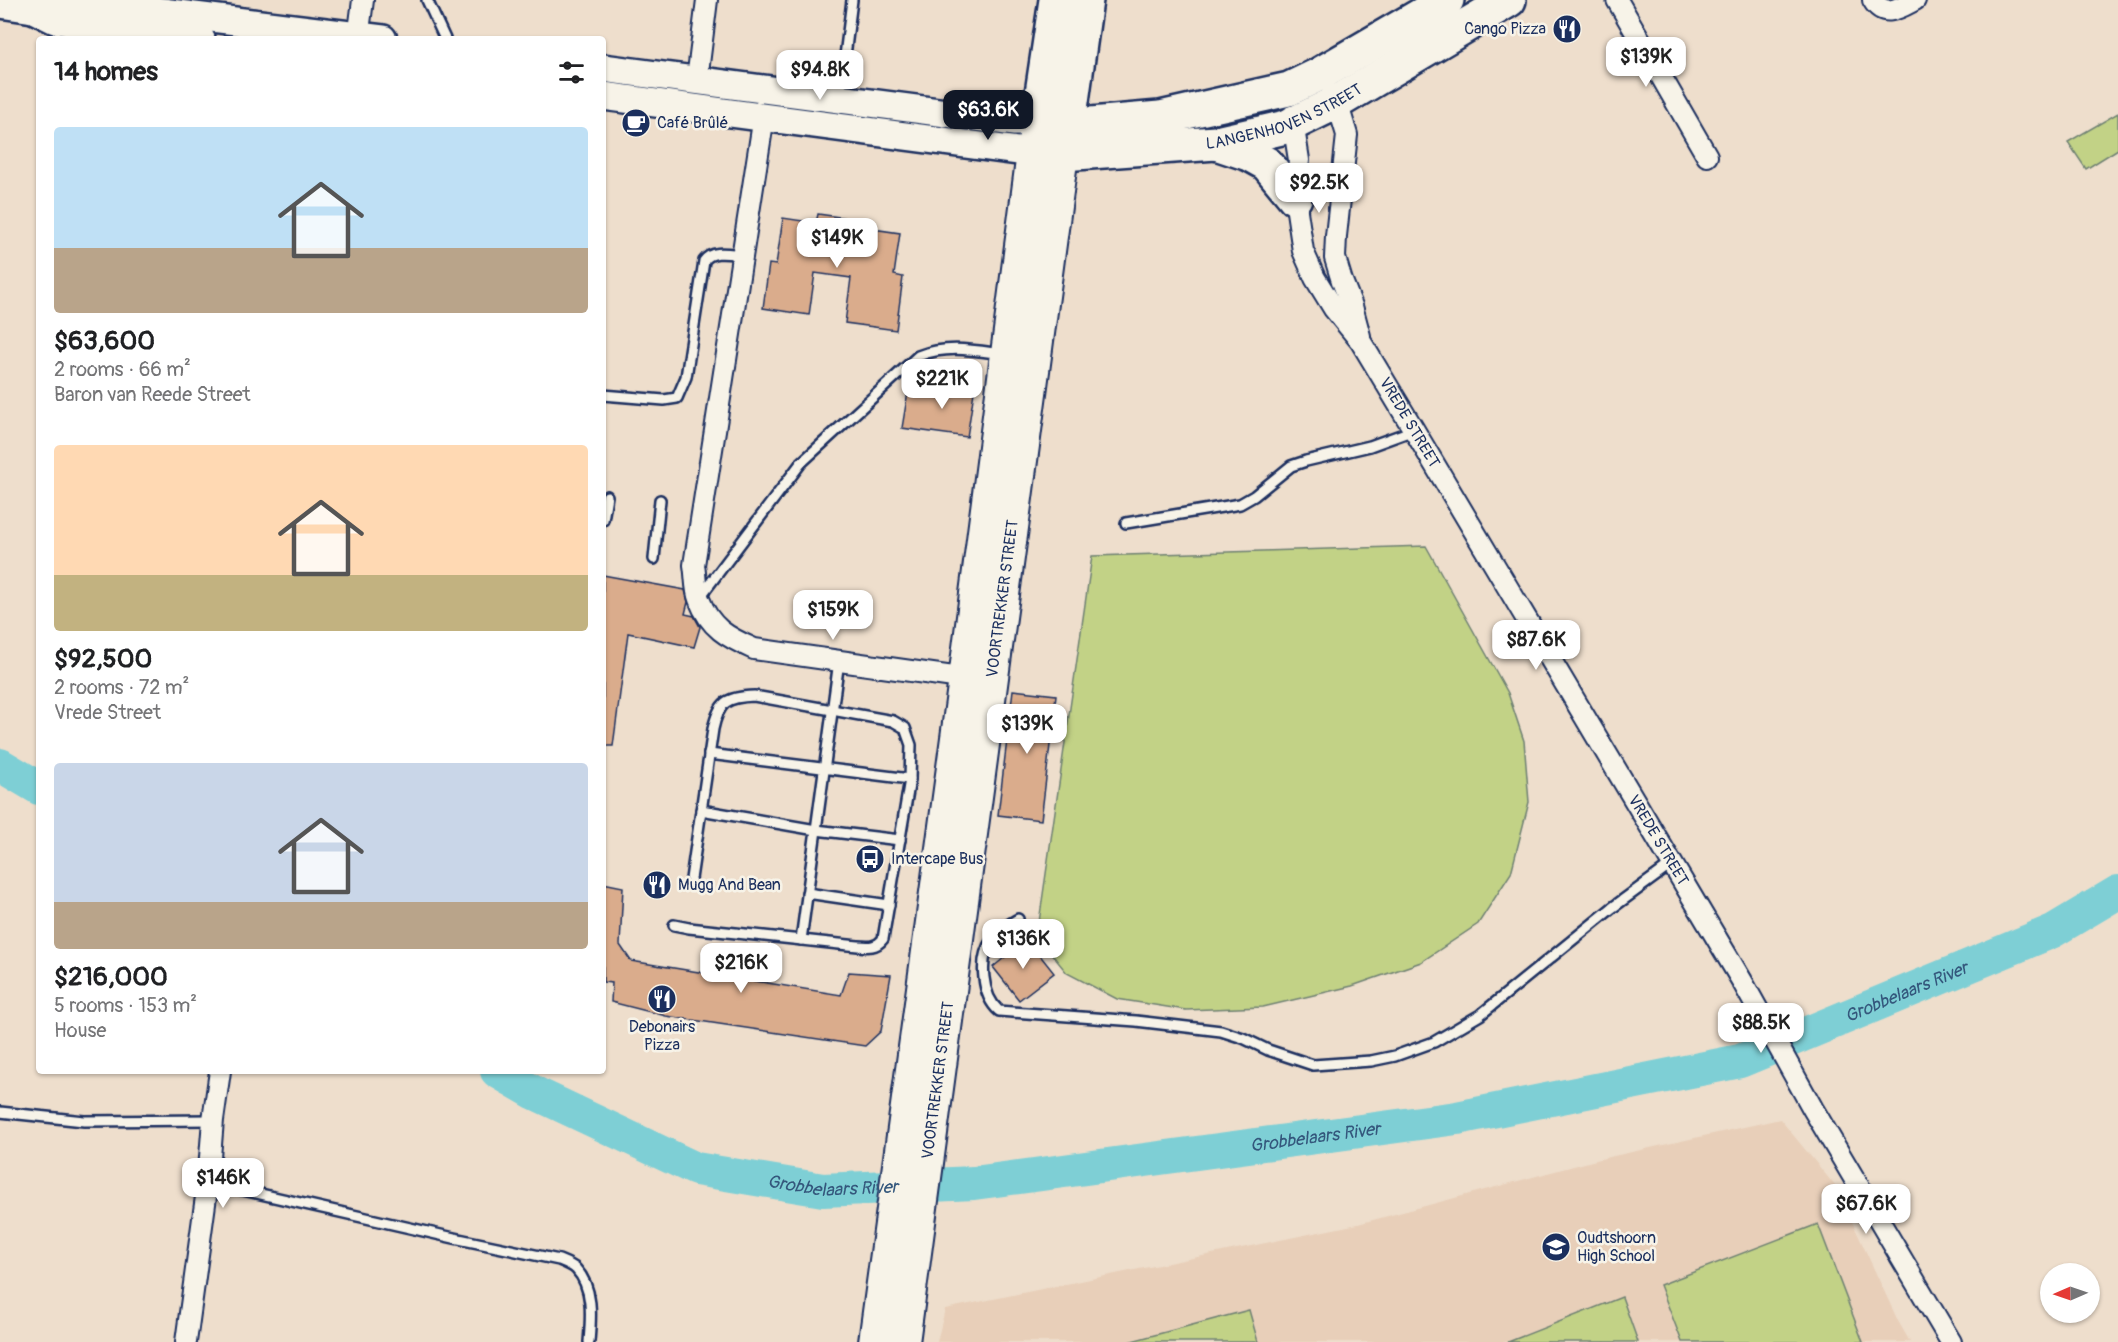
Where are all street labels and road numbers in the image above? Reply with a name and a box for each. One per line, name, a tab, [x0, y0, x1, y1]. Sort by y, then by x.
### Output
street label: LANGENHOVEN STREET	[1205, 79, 1366, 154]
street label: VREDE STREET	[1375, 374, 1444, 472]
street label: VOORTREKKER STREET	[982, 518, 1023, 679]
street label: VREDE STREET	[1623, 791, 1693, 889]
street label: VOORTREKKER STREET	[918, 1000, 959, 1161]

